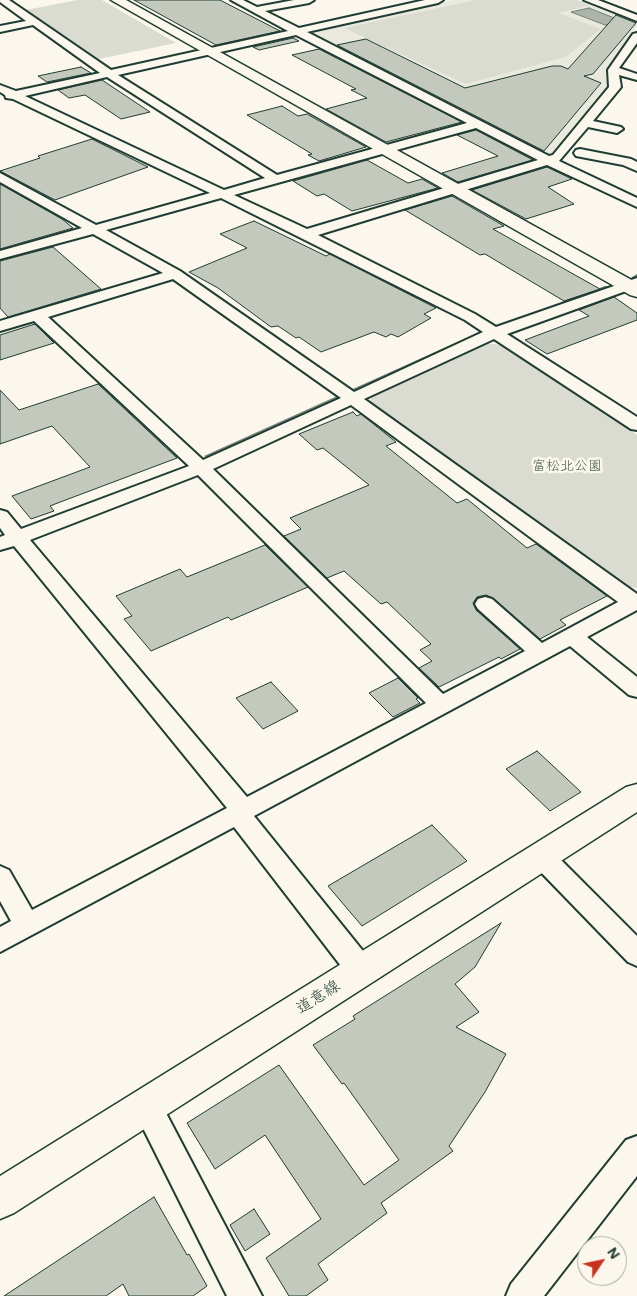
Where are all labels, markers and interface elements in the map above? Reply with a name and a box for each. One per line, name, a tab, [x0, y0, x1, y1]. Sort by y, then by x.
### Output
park label: 富松北公園	[532, 458, 602, 474]
street label: 道意線	[293, 976, 343, 1018]
north arrow	[577, 1236, 627, 1286]
text: N	[603, 1243, 625, 1263]

